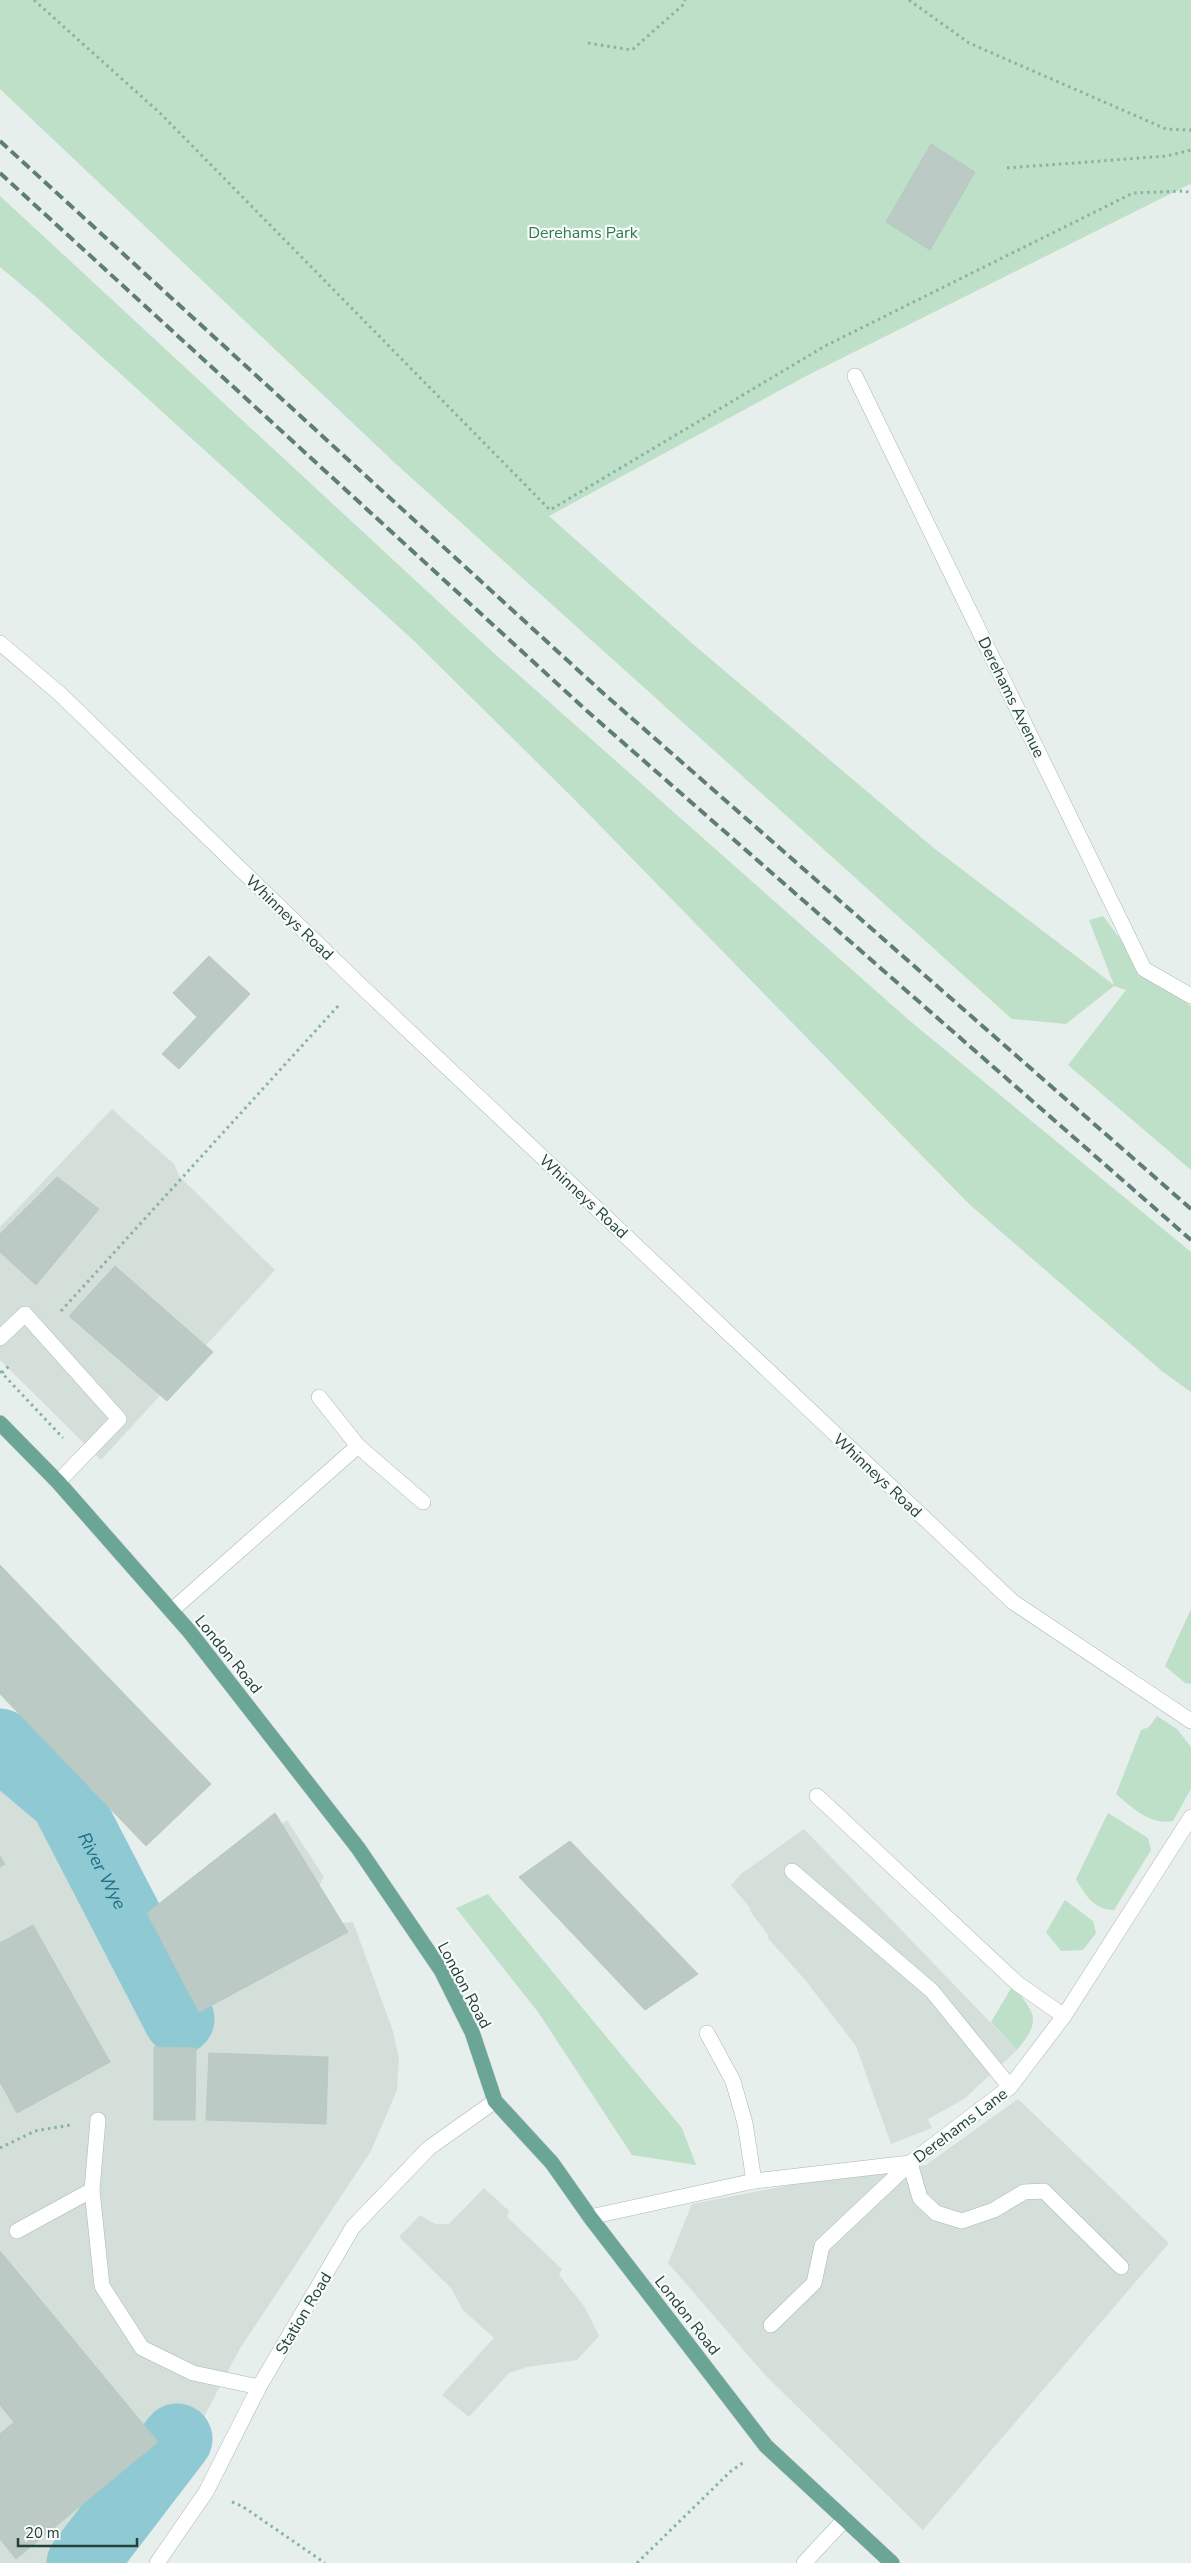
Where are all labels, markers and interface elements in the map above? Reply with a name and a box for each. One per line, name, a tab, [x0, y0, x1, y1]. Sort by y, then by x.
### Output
park label: Derehams Park	[528, 222, 639, 244]
street label: Derehams Avenue	[972, 633, 1050, 762]
street label: Whinneys Road	[241, 870, 338, 965]
street label: Whinneys Road	[534, 1150, 633, 1244]
street label: Whinneys Road	[828, 1429, 927, 1523]
street label: London Road	[190, 1611, 267, 1699]
water label: River Wye	[72, 1828, 132, 1914]
street label: London Road	[432, 1938, 496, 2033]
street label: Derehams Lane	[909, 2083, 1012, 2168]
street label: Station Road	[271, 2268, 337, 2359]
street label: London Road	[649, 2271, 725, 2360]
scale bar	[18, 2516, 136, 2548]
text: 20 m	[25, 2523, 60, 2543]

